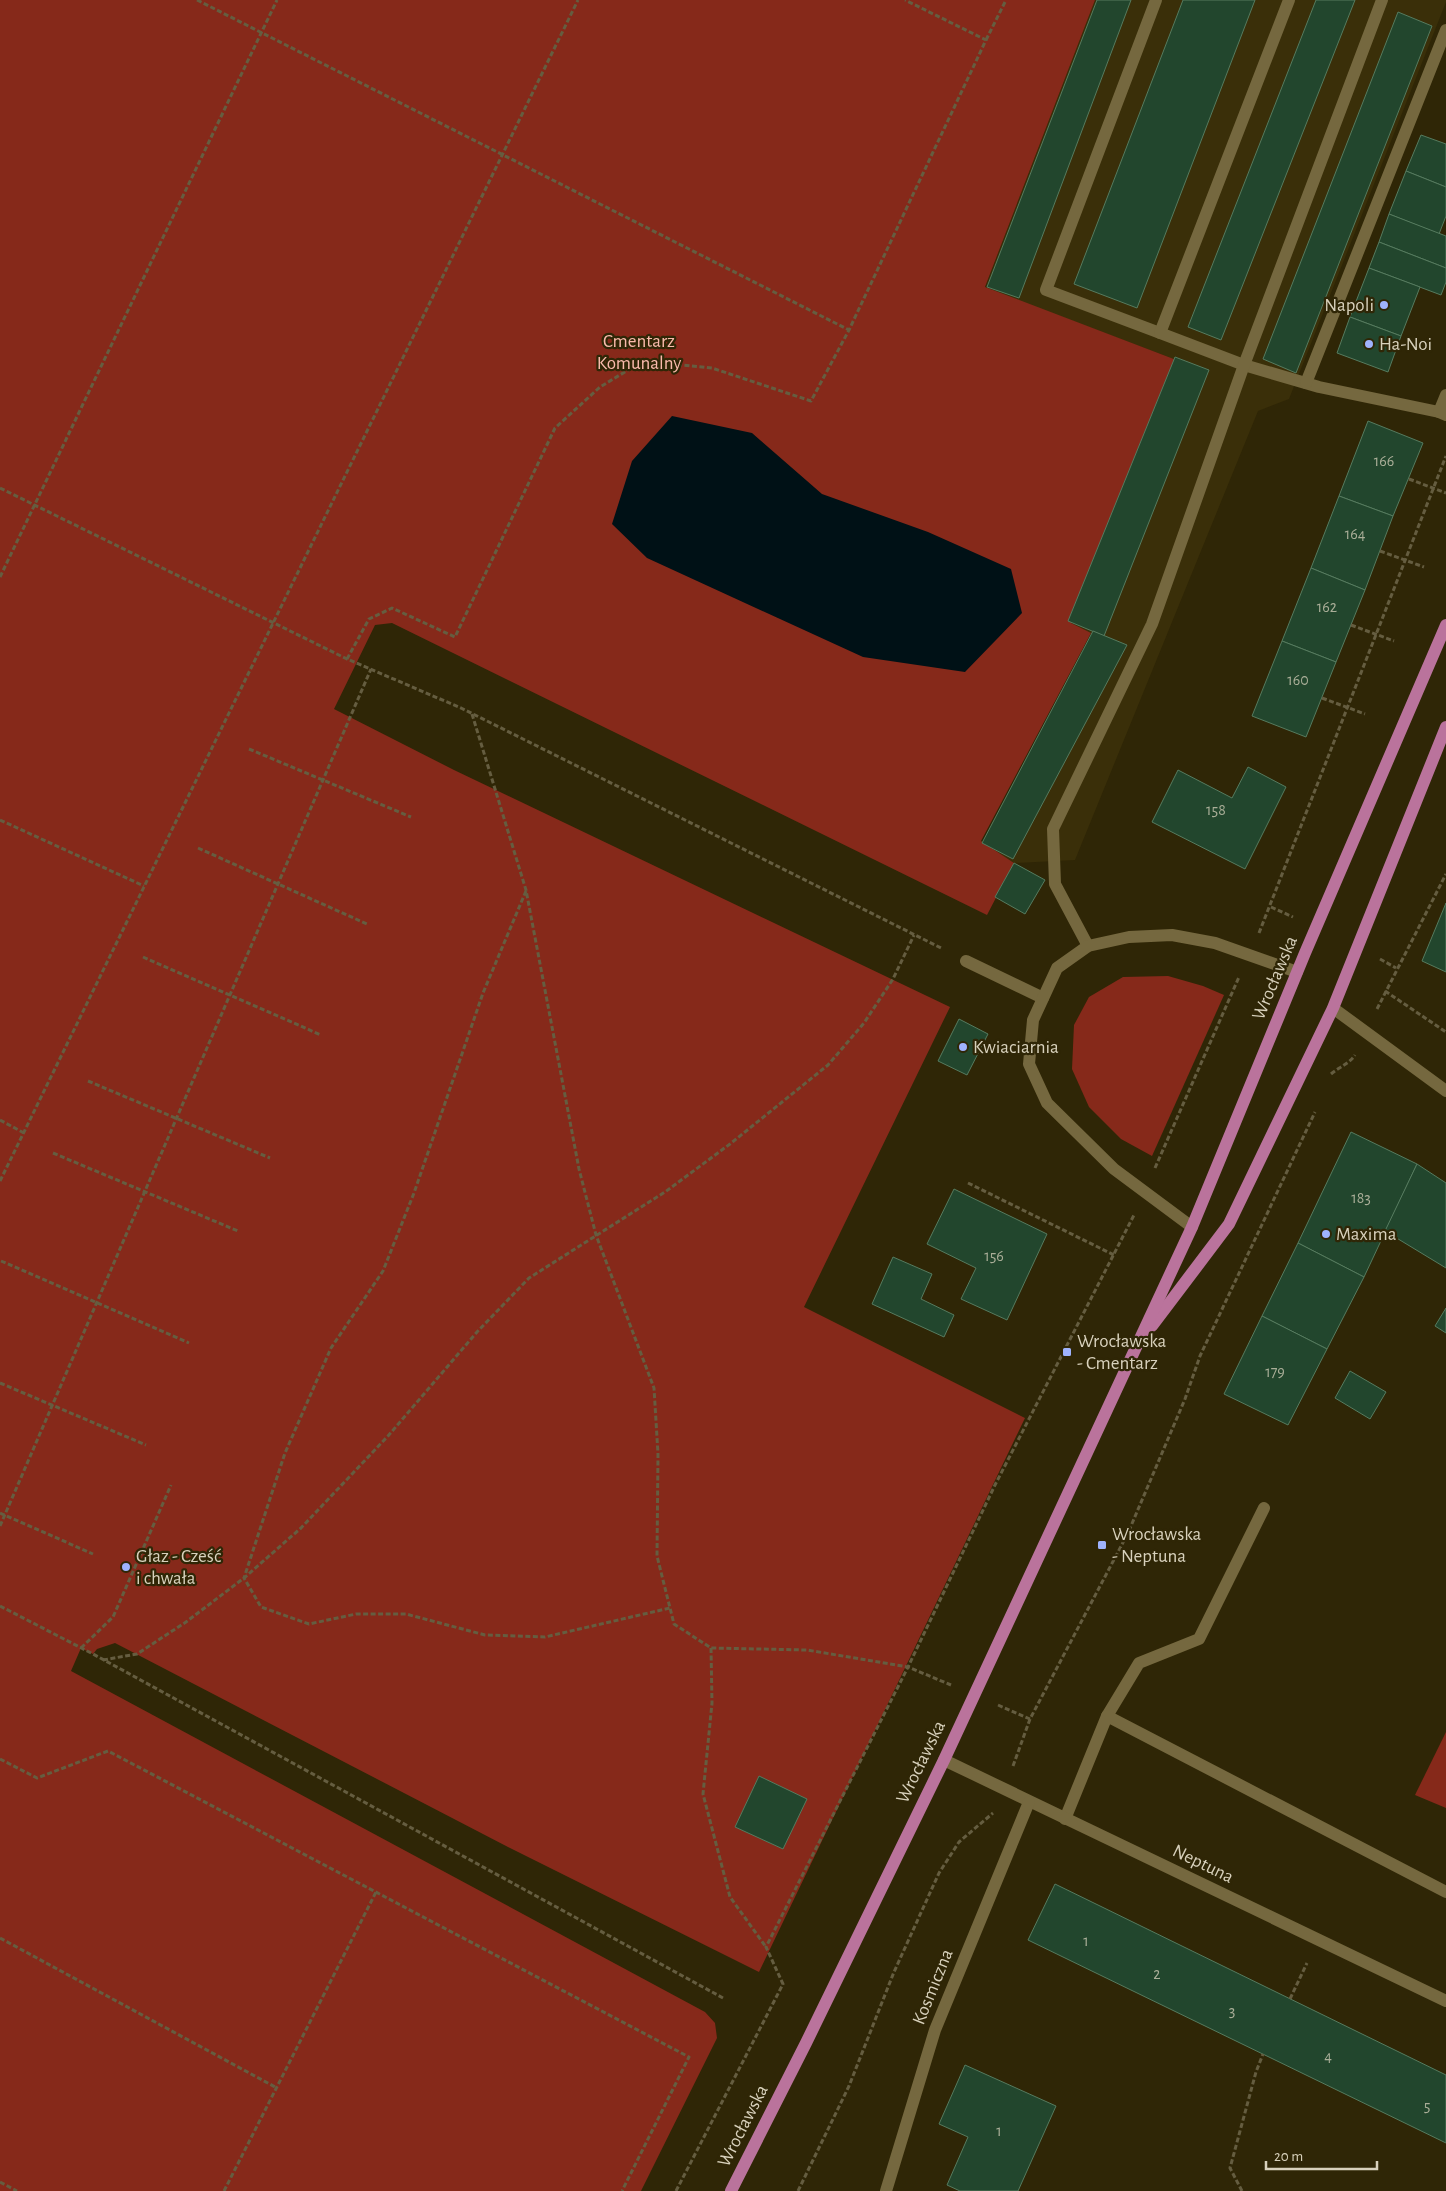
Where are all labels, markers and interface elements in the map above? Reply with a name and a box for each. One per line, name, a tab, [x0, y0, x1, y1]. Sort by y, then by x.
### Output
place label: Napoli	[1324, 296, 1374, 315]
marker: Napoli	[1378, 299, 1390, 311]
park label: Cmentarz Komunalny	[597, 332, 681, 373]
place label: Ha-Noi	[1379, 335, 1432, 354]
marker: Ha-Noi	[1363, 338, 1375, 350]
house number: 166	[1374, 453, 1394, 469]
house number: 164	[1345, 526, 1366, 542]
house number: 162	[1317, 599, 1337, 615]
house number: 160	[1287, 672, 1309, 688]
house number: 158	[1206, 802, 1226, 818]
street label: Wrocławska	[1249, 933, 1301, 1023]
place label: Kwiaciarnia	[973, 1038, 1059, 1057]
marker: Kwiaciarnia	[957, 1041, 969, 1053]
house number: 183	[1351, 1190, 1371, 1206]
place label: Maxima	[1336, 1225, 1397, 1244]
marker: Maxima	[1320, 1228, 1332, 1240]
house number: 156	[984, 1248, 1004, 1264]
place label: Wrocławska - Cmentarz	[1077, 1332, 1166, 1373]
marker: Wrocławska - Cmentarz	[1061, 1346, 1073, 1358]
house number: 179	[1265, 1364, 1285, 1380]
place label: Wrocławska - Neptuna	[1112, 1525, 1201, 1566]
marker: Wrocławska - Neptuna	[1096, 1539, 1108, 1551]
place label: Głaz - Cześć i chwała	[136, 1547, 221, 1588]
marker: Głaz - Cześć i chwała	[120, 1561, 132, 1573]
street label: Wrocławska	[893, 1718, 949, 1806]
street label: Neptuna	[1170, 1841, 1237, 1887]
house number: 1	[1083, 1933, 1089, 1949]
street label: Kosmiczna	[909, 1946, 957, 2028]
house number: 2	[1153, 1966, 1161, 1982]
house number: 3	[1229, 2003, 1235, 2019]
house number: 4	[1324, 2048, 1332, 2064]
street label: Wrocławska	[714, 2082, 772, 2170]
house number: 5	[1424, 2098, 1430, 2114]
house number: 1	[996, 2123, 1002, 2139]
scale bar	[1266, 2138, 1377, 2170]
text: 20 m	[1274, 2149, 1303, 2164]

